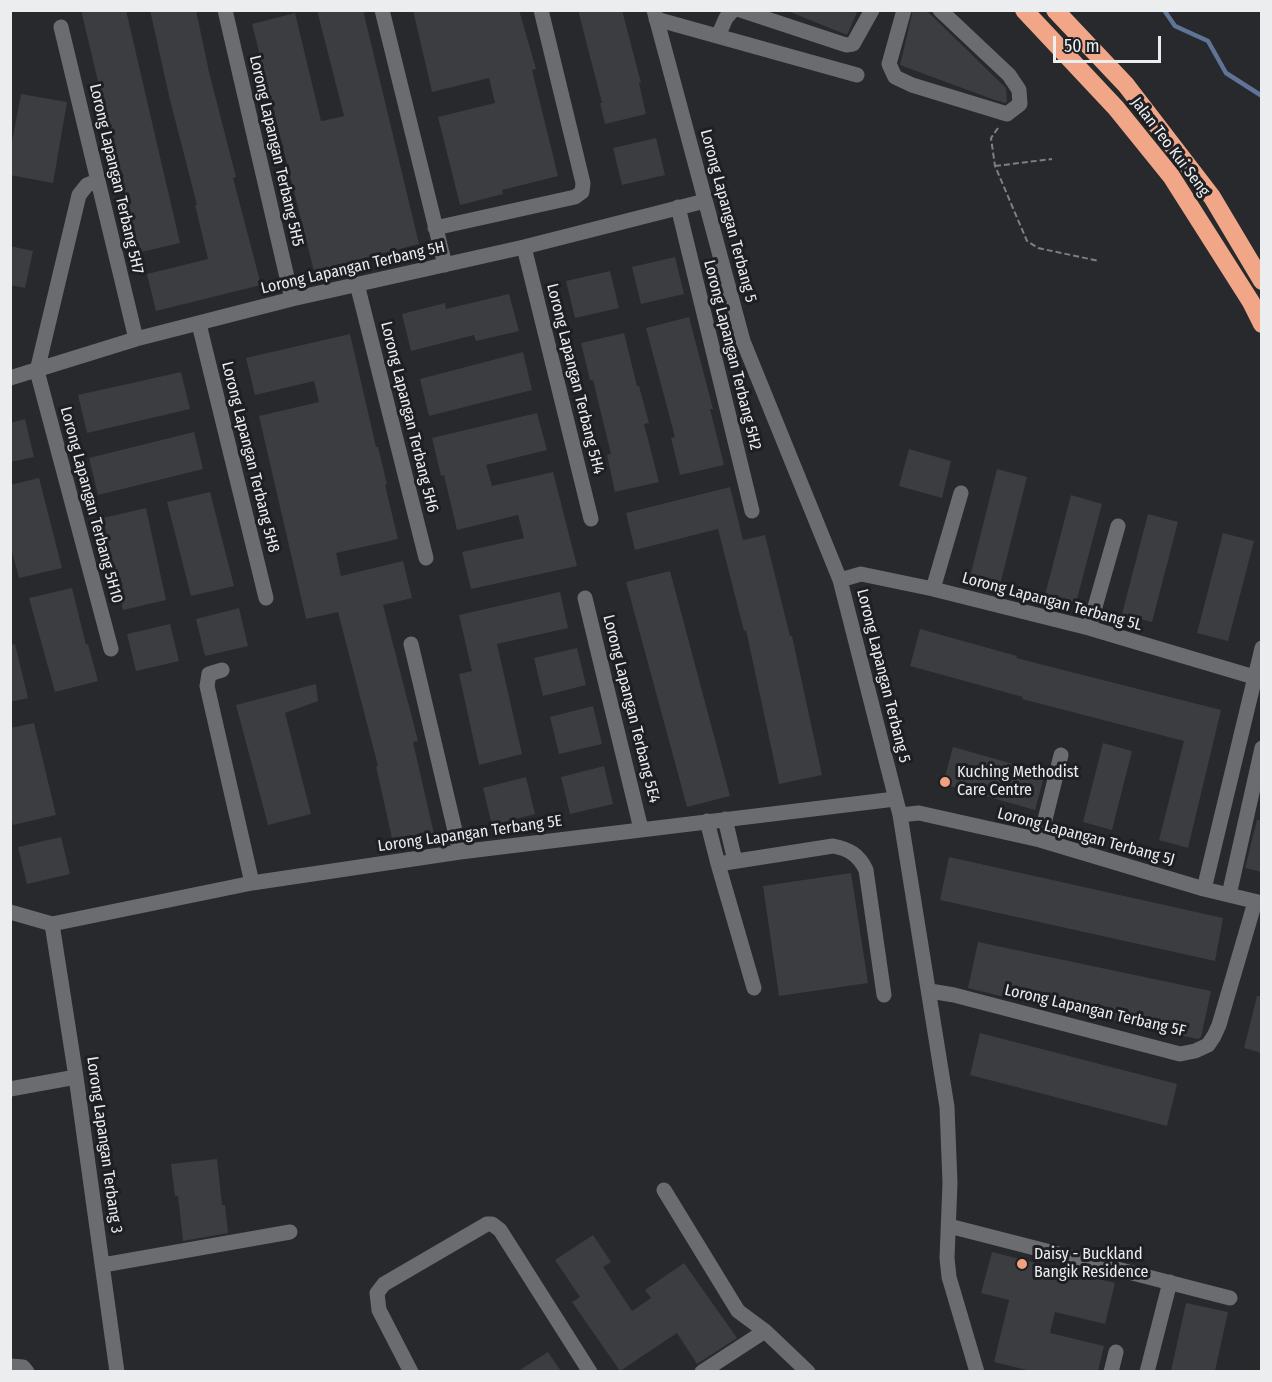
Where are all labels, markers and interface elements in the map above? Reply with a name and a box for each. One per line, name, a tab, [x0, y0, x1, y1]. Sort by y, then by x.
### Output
scale bar	[1056, 24, 1164, 62]
text: 50 m	[1064, 35, 1100, 57]
street label: Lorong Lapangan Terbang 5H5	[245, 54, 307, 248]
street label: Lorong Lapangan Terbang 5H7	[85, 82, 147, 276]
street label: Jalan Teo Kui Seng	[1126, 94, 1214, 200]
street label: Lorong Lapangan Terbang 5	[696, 127, 760, 305]
street label: Lorong Lapangan Terbang 5H	[259, 237, 447, 299]
street label: Lorong Lapangan Terbang 5H2	[699, 258, 765, 452]
street label: Lorong Lapangan Terbang 5H4	[542, 282, 608, 476]
street label: Lorong Lapangan Terbang 5H6	[376, 320, 442, 514]
street label: Lorong Lapangan Terbang 5H8	[217, 360, 283, 554]
street label: Lorong Lapangan Terbang 5H10	[55, 405, 127, 605]
street label: Lorong Lapangan Terbang 5L	[960, 569, 1144, 635]
street label: Lorong Lapangan Terbang 5	[852, 587, 914, 765]
street label: Lorong Lapangan Terbang 5E4	[598, 613, 664, 805]
place label: Kuching Methodist Care Centre	[957, 763, 1079, 801]
marker: Kuching Methodist Care Centre	[938, 775, 952, 789]
street label: Lorong Lapangan Terbang 5J	[995, 804, 1177, 870]
street label: Lorong Lapangan Terbang 5E	[377, 812, 563, 856]
street label: Lorong Lapangan Terbang 5F	[1003, 981, 1187, 1041]
street label: Lorong Lapangan Terbang 3	[82, 1055, 126, 1235]
place label: Daisy - Buckland Bangik Residence	[1034, 1245, 1148, 1283]
marker: Daisy - Buckland Bangik Residence	[1015, 1257, 1029, 1271]

